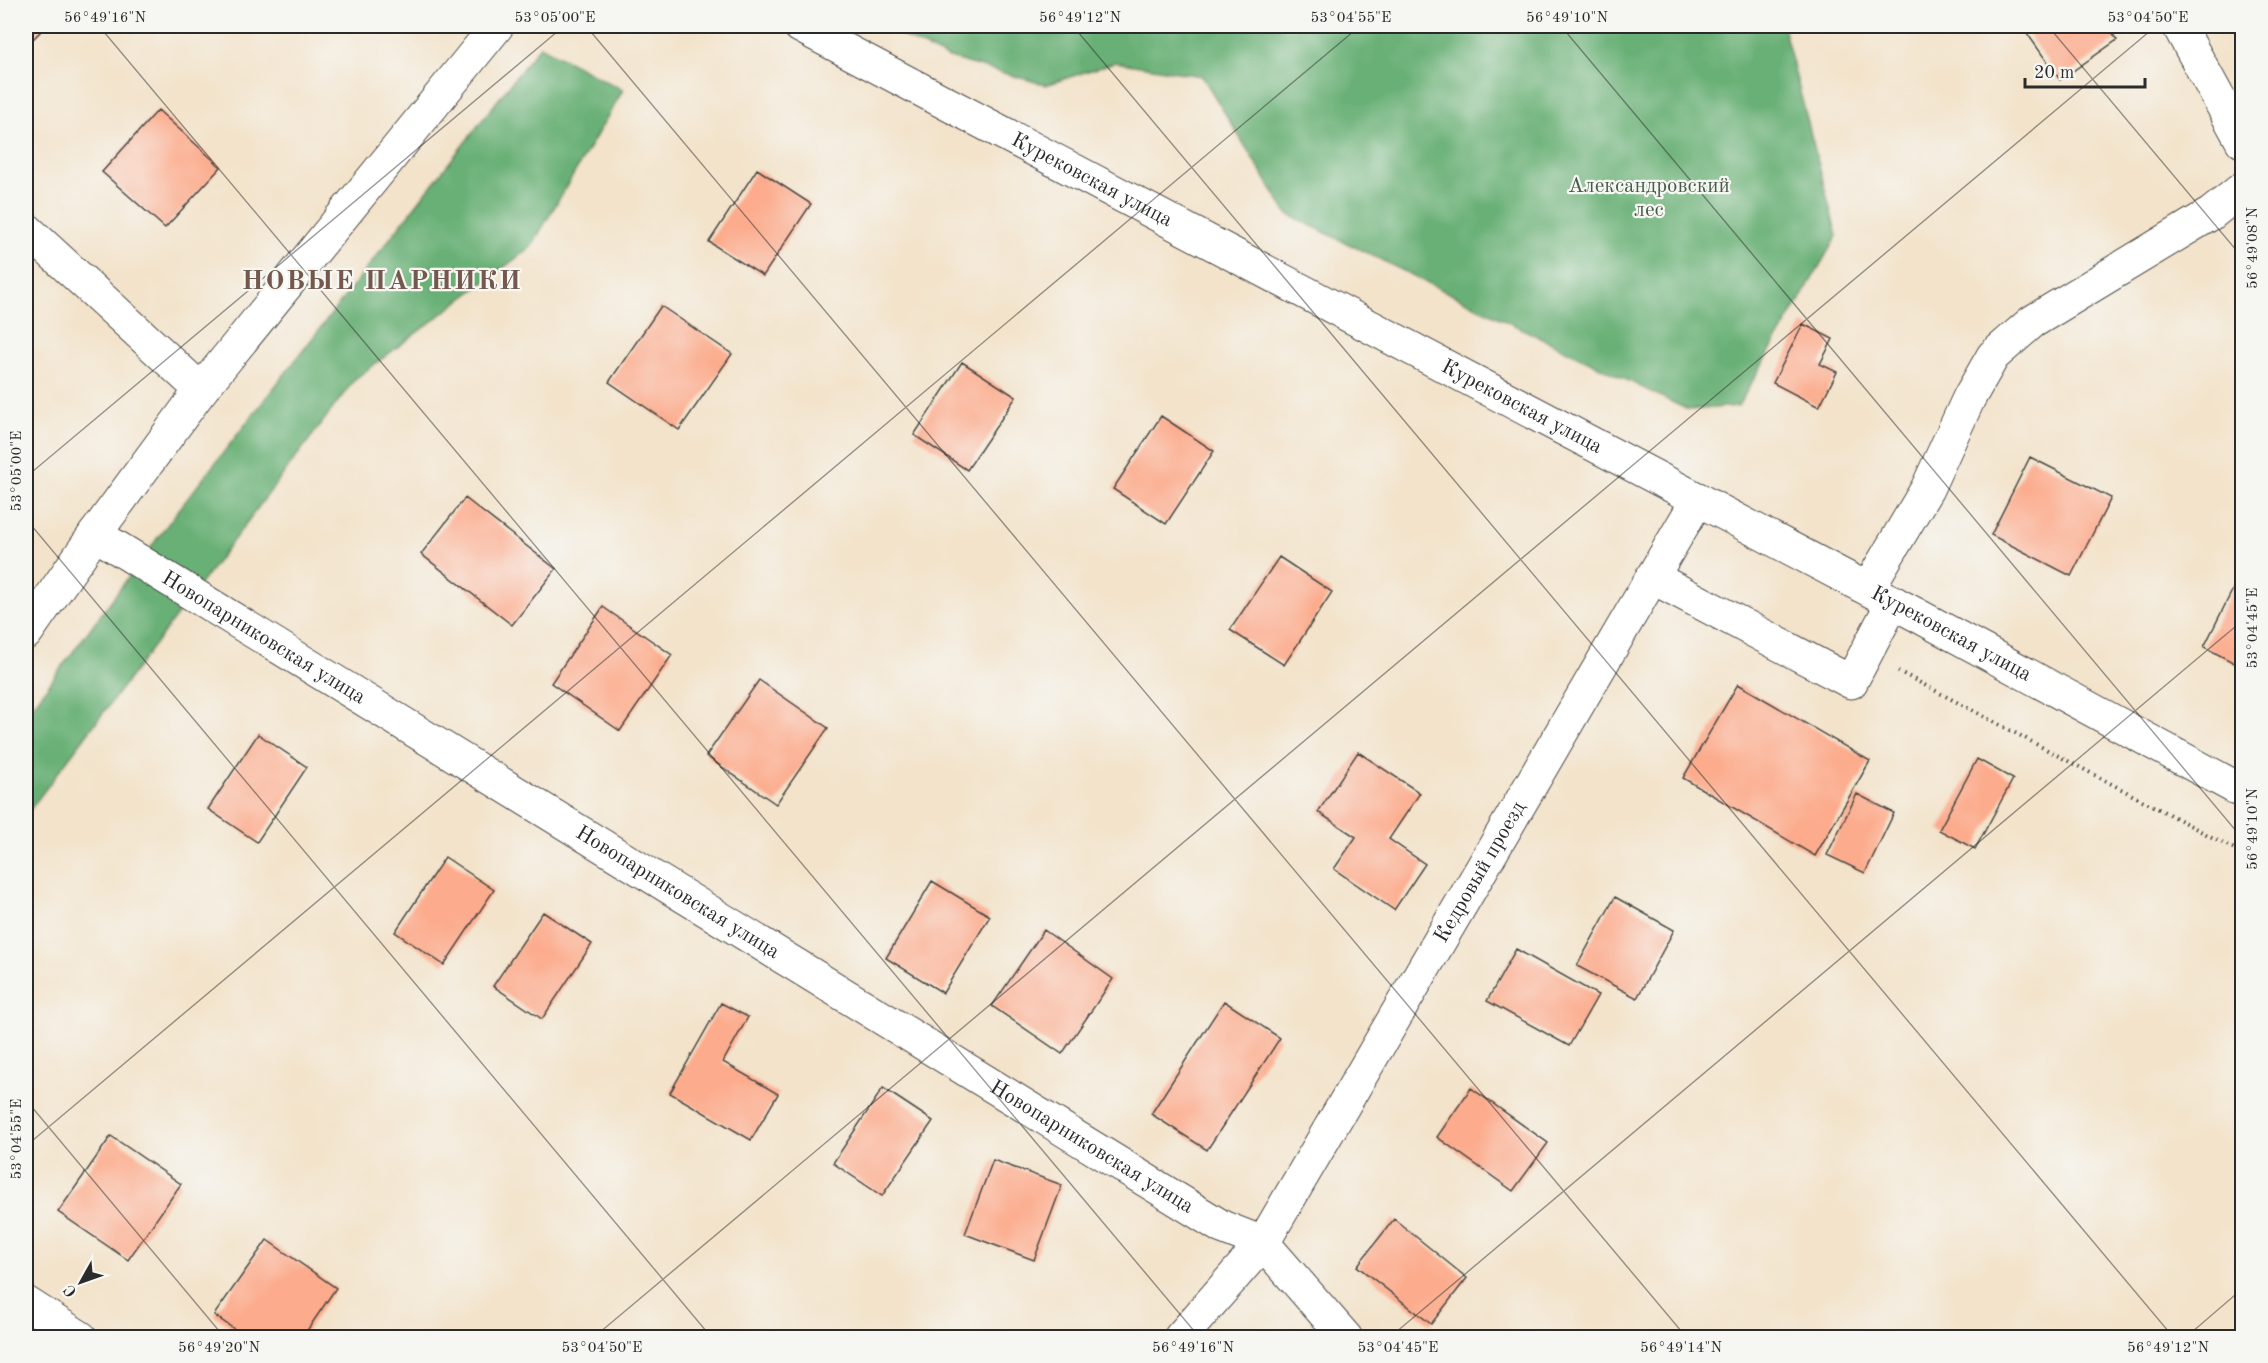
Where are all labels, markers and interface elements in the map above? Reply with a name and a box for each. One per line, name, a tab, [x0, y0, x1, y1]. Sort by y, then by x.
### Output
text: 56°49'16"N	[64, 11, 146, 26]
text: 53°05'00"E	[515, 11, 595, 26]
text: 56°49'12"N	[1039, 11, 1121, 26]
text: 53°04'55"E	[1311, 11, 1391, 26]
text: 56°49'10"N	[1526, 11, 1608, 26]
text: 53°04'50"E	[2108, 11, 2188, 26]
scale bar	[2025, 51, 2145, 89]
text: 20 m	[2034, 64, 2074, 82]
street label: Курековская улица	[1008, 129, 1176, 231]
park label: Александровский лес	[1568, 176, 1730, 221]
text: 56°49'08"N	[2246, 207, 2261, 289]
district label: НОВЫЕ ПАРНИКИ	[241, 268, 523, 295]
street label: Курековская улица	[1438, 356, 1606, 458]
text: 53°05'00"E	[10, 431, 25, 511]
street label: Новопарниковская улица	[158, 567, 369, 708]
street label: Курековская улица	[1868, 582, 2035, 686]
text: 53°04'45"E	[2246, 588, 2261, 668]
text: 56°49'10"N	[2246, 788, 2261, 870]
street label: Кедровый проезд	[1431, 797, 1530, 946]
street label: Новопарниковская улица	[572, 822, 783, 963]
street label: Новопарниковская улица	[986, 1076, 1197, 1217]
text: 53°04'55"E	[10, 1099, 25, 1179]
north arrow	[51, 1252, 111, 1312]
text: С	[62, 1281, 81, 1300]
text: 56°49'20"N	[178, 1341, 260, 1356]
text: 53°04'50"E	[562, 1341, 642, 1356]
text: 56°49'16"N	[1152, 1341, 1234, 1356]
text: 53°04'45"E	[1358, 1341, 1438, 1356]
text: 56°49'14"N	[1640, 1341, 1722, 1356]
text: 56°49'12"N	[2127, 1341, 2209, 1356]

